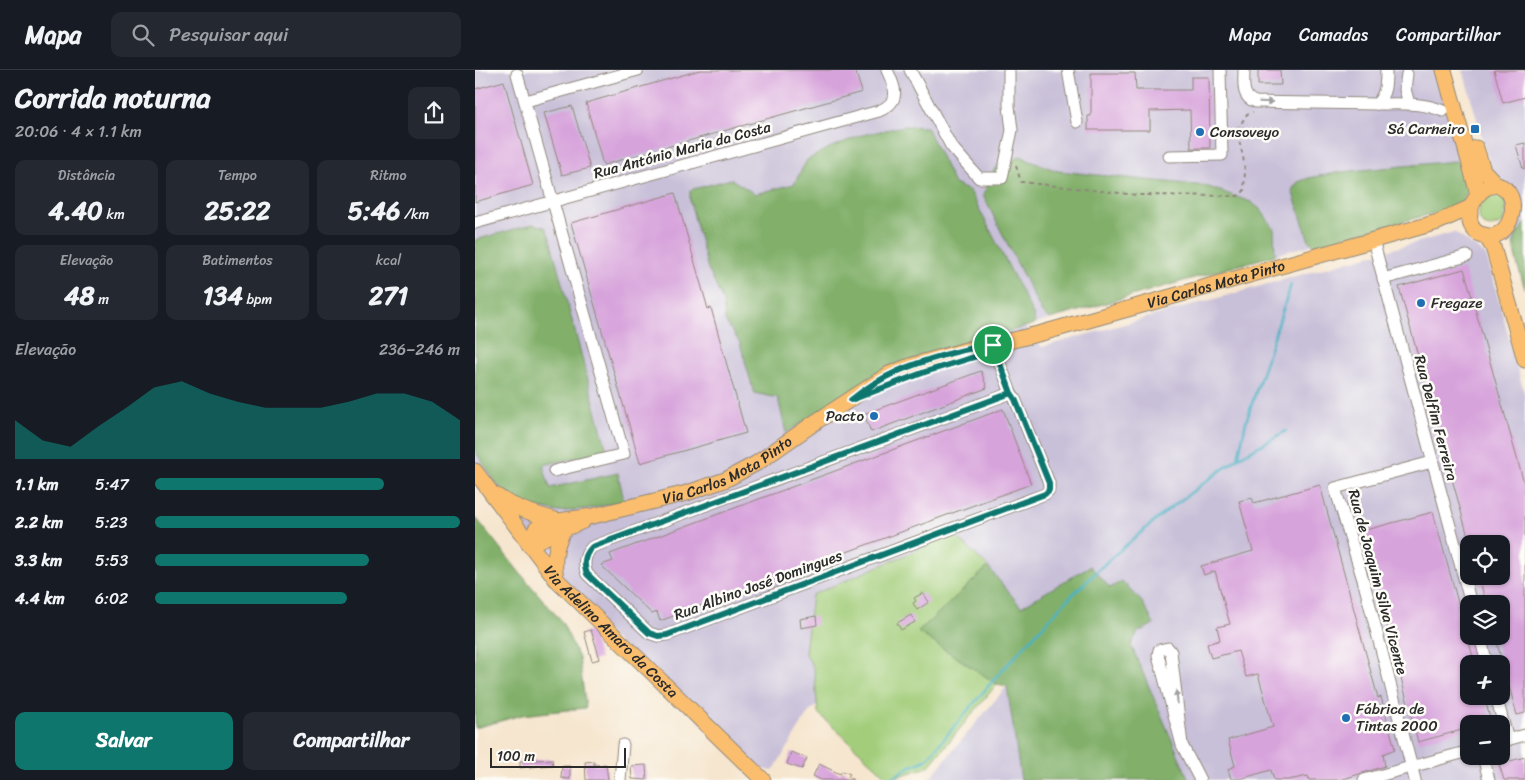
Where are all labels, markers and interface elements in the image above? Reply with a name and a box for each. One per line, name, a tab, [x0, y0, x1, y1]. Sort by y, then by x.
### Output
search box	[111, 12, 461, 57]
text: Mapa	[25, 14, 81, 56]
text: Pesquisar aqui	[169, 18, 288, 51]
text: Mapa	[1229, 19, 1271, 51]
text: Camadas	[1299, 19, 1368, 51]
text: Compartilhar	[1396, 19, 1500, 51]
icon: search	[129, 21, 157, 49]
text: Corrida noturna	[15, 73, 211, 122]
button: share	[408, 87, 460, 139]
one-way arrow	[1258, 99, 1274, 107]
street label: Rua António Maria da Costa	[590, 114, 774, 186]
place label: Sá Carneiro	[1387, 116, 1465, 142]
text: 20:06 · 4 × 1.1 km	[15, 117, 142, 146]
place label: Consoveyo	[1210, 119, 1280, 145]
marker: Sá Carneiro	[1469, 123, 1481, 135]
marker: Consoveyo	[1194, 126, 1206, 138]
text: Distância	[58, 163, 115, 188]
text: Tempo	[218, 163, 257, 188]
text: Ritmo	[370, 163, 407, 188]
text: 4.40	[48, 188, 103, 233]
text: 25:22	[204, 188, 271, 233]
text: 5:46	[348, 188, 400, 233]
text: km	[103, 202, 125, 227]
text: /km	[400, 202, 429, 227]
text: Elevação	[60, 248, 113, 273]
text: Batimentos	[202, 248, 273, 273]
text: kcal	[376, 248, 401, 273]
street label: Via Carlos Mota Pinto	[1144, 252, 1288, 316]
text: 48	[64, 273, 95, 318]
text: 134	[203, 273, 243, 318]
text: 271	[369, 273, 408, 318]
text: m	[95, 287, 109, 312]
text: bpm	[243, 287, 272, 312]
place label: Fregaze	[1431, 290, 1483, 316]
marker: Fregaze	[1415, 297, 1427, 309]
pin	[972, 324, 1014, 366]
icon: arrive	[979, 331, 1007, 359]
text: Elevação	[15, 335, 76, 364]
text: 236–246 m	[379, 335, 460, 364]
street label: Rua Delfim Ferreira	[1407, 352, 1465, 484]
place label: Pacto	[826, 403, 864, 429]
marker: Pacto	[868, 410, 880, 422]
street label: Via Carlos Mota Pinto	[660, 429, 798, 512]
text: 1.1 km	[15, 470, 59, 499]
text: 5:47	[95, 470, 129, 499]
street label: Rua de Joaquim Silva Vicente	[1341, 486, 1415, 678]
text: 2.2 km	[15, 508, 63, 537]
text: 5:23	[95, 508, 128, 537]
map controls	[1460, 535, 1510, 765]
button: locate	[1460, 535, 1510, 585]
street label: Rua Albino José Domingues	[670, 542, 846, 628]
text: 3.3 km	[15, 546, 62, 575]
text: 5:53	[95, 546, 128, 575]
street label: Via Adelino Amaro da Costa	[537, 559, 685, 705]
text: 4.4 km	[15, 584, 65, 613]
text: 6:02	[95, 584, 128, 613]
button: layers	[1460, 595, 1510, 645]
button: +	[1460, 655, 1510, 705]
one-way arrow	[1173, 688, 1181, 704]
place label: Fábrica de Tintas 2000	[1356, 696, 1438, 739]
button: Salvar	[15, 712, 233, 770]
button: Compartilhar	[243, 712, 460, 770]
marker: Fábrica de Tintas 2000	[1340, 712, 1352, 724]
button: −	[1460, 715, 1510, 765]
text: 100 m	[497, 744, 535, 769]
scale bar	[490, 745, 626, 768]

